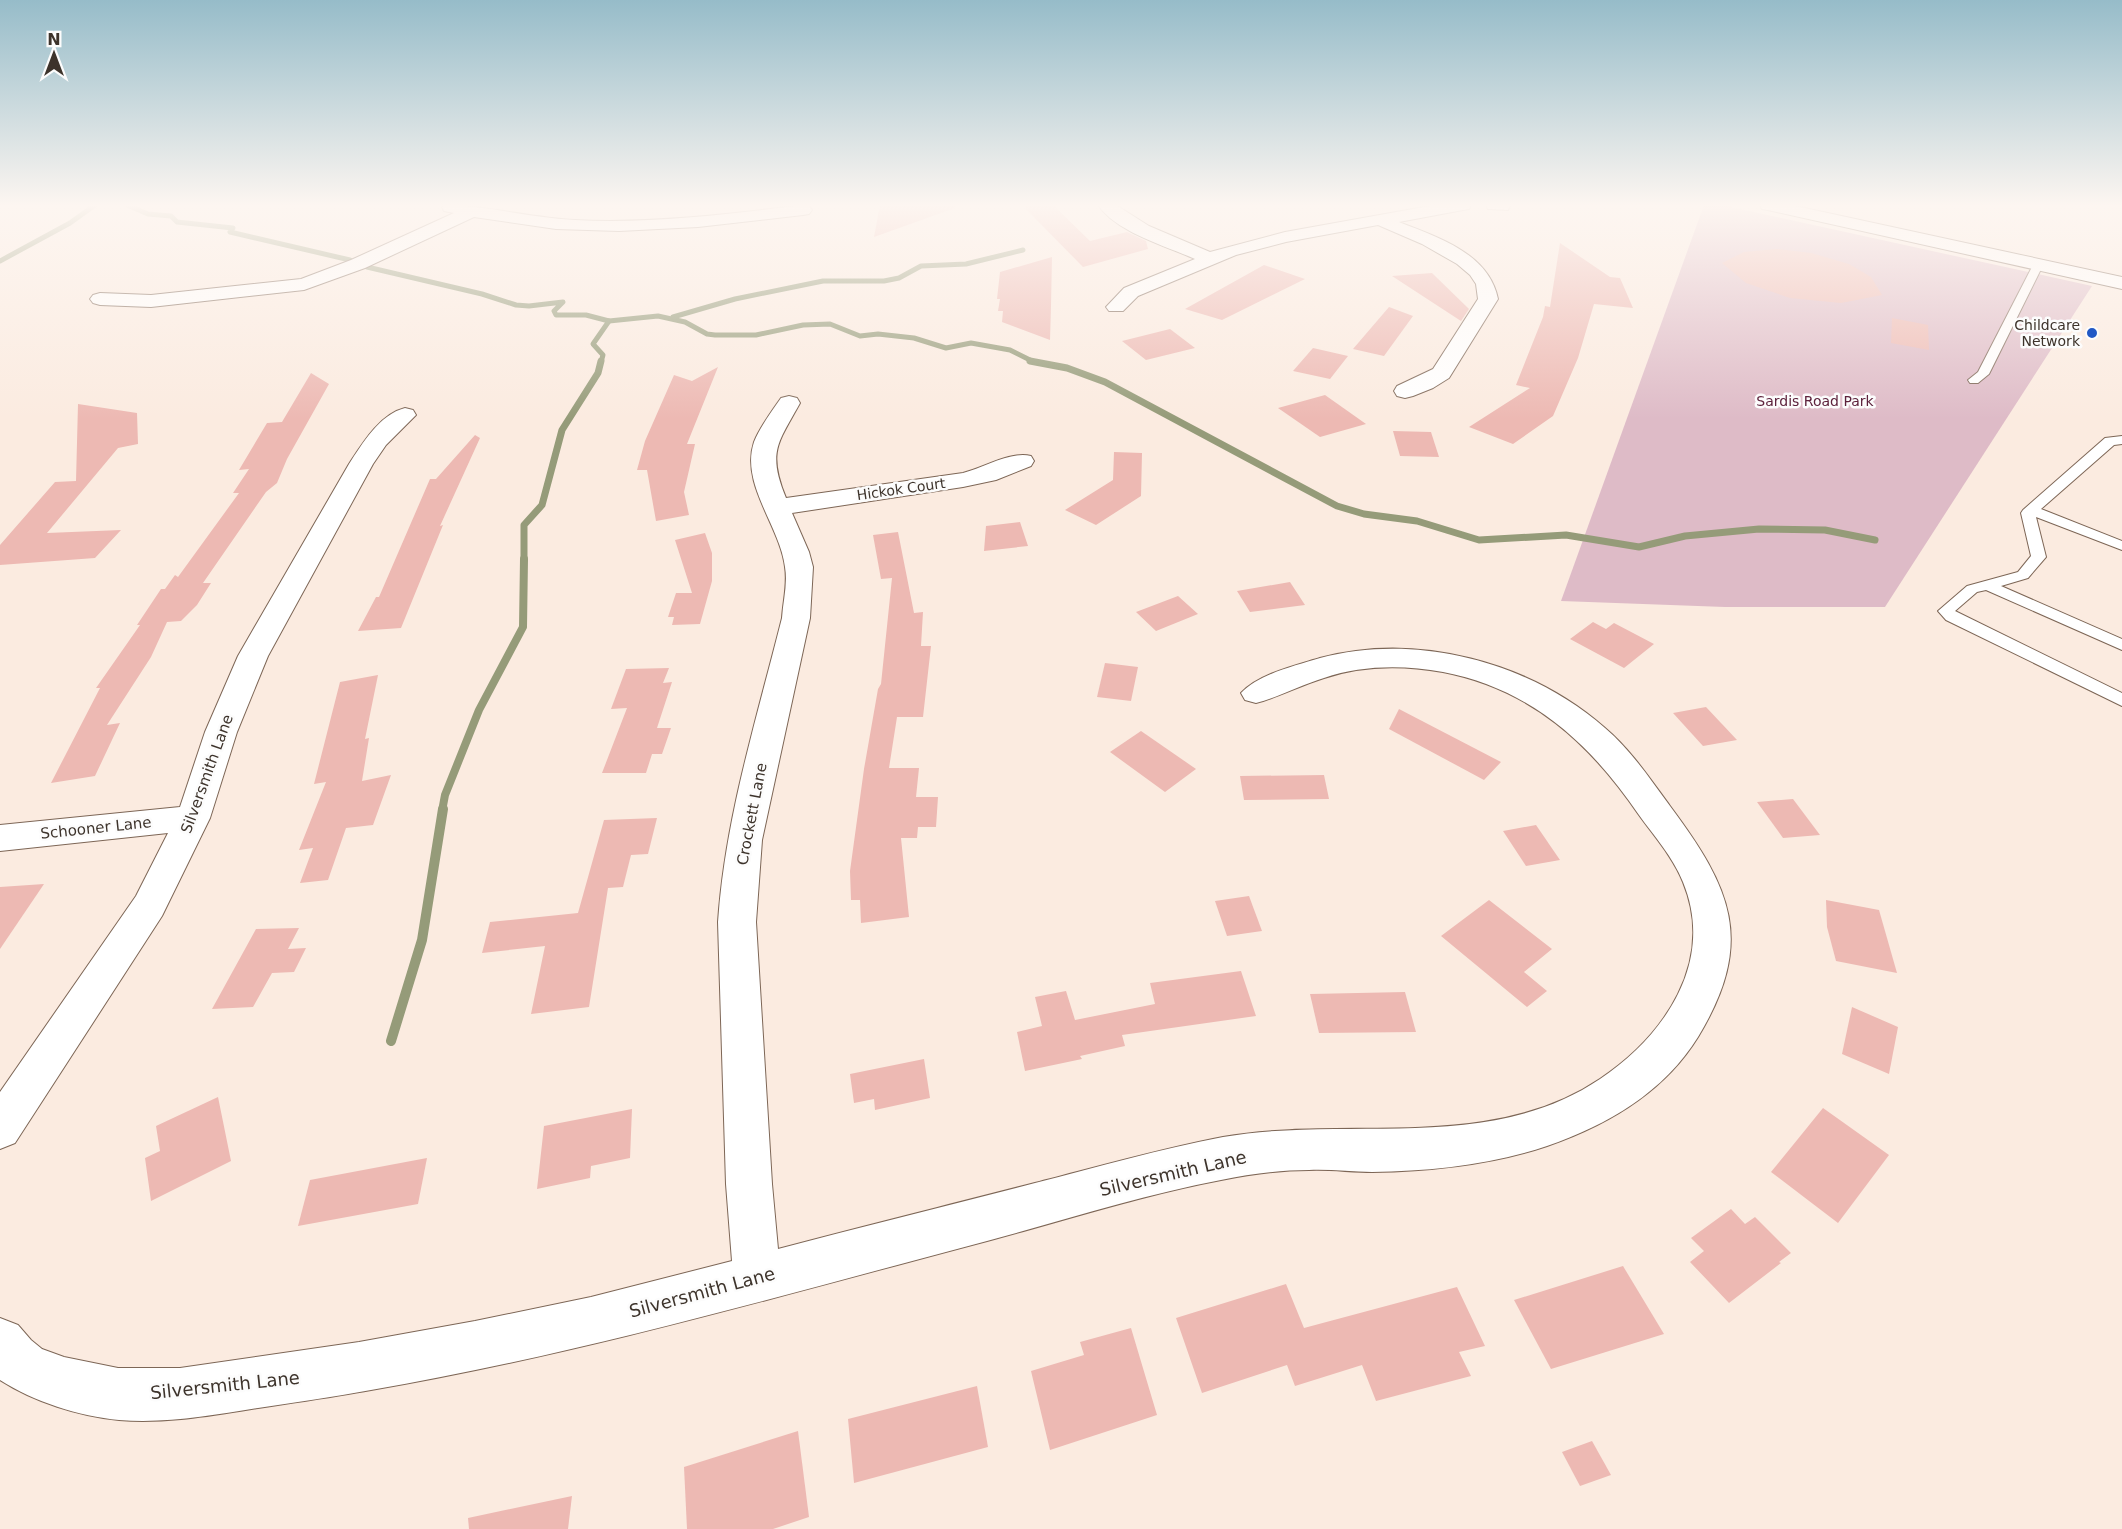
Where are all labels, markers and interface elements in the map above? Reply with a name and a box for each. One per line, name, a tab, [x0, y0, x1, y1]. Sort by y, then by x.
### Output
north arrow	[24, 24, 84, 84]
text: N	[47, 30, 61, 49]
place label: Childcare Network	[2014, 317, 2081, 349]
marker: Childcare Network	[2085, 326, 2099, 340]
park label: Sardis Road Park	[1756, 393, 1875, 409]
street label: Hickok Court	[856, 475, 947, 503]
street label: Silversmith Lane	[177, 712, 237, 836]
street label: Crockett Lane	[733, 761, 771, 867]
street label: Schooner Lane	[40, 813, 152, 843]
street label: Silversmith Lane	[1097, 1146, 1249, 1200]
street label: Silversmith Lane	[627, 1262, 777, 1322]
street label: Silversmith Lane	[149, 1367, 301, 1403]

